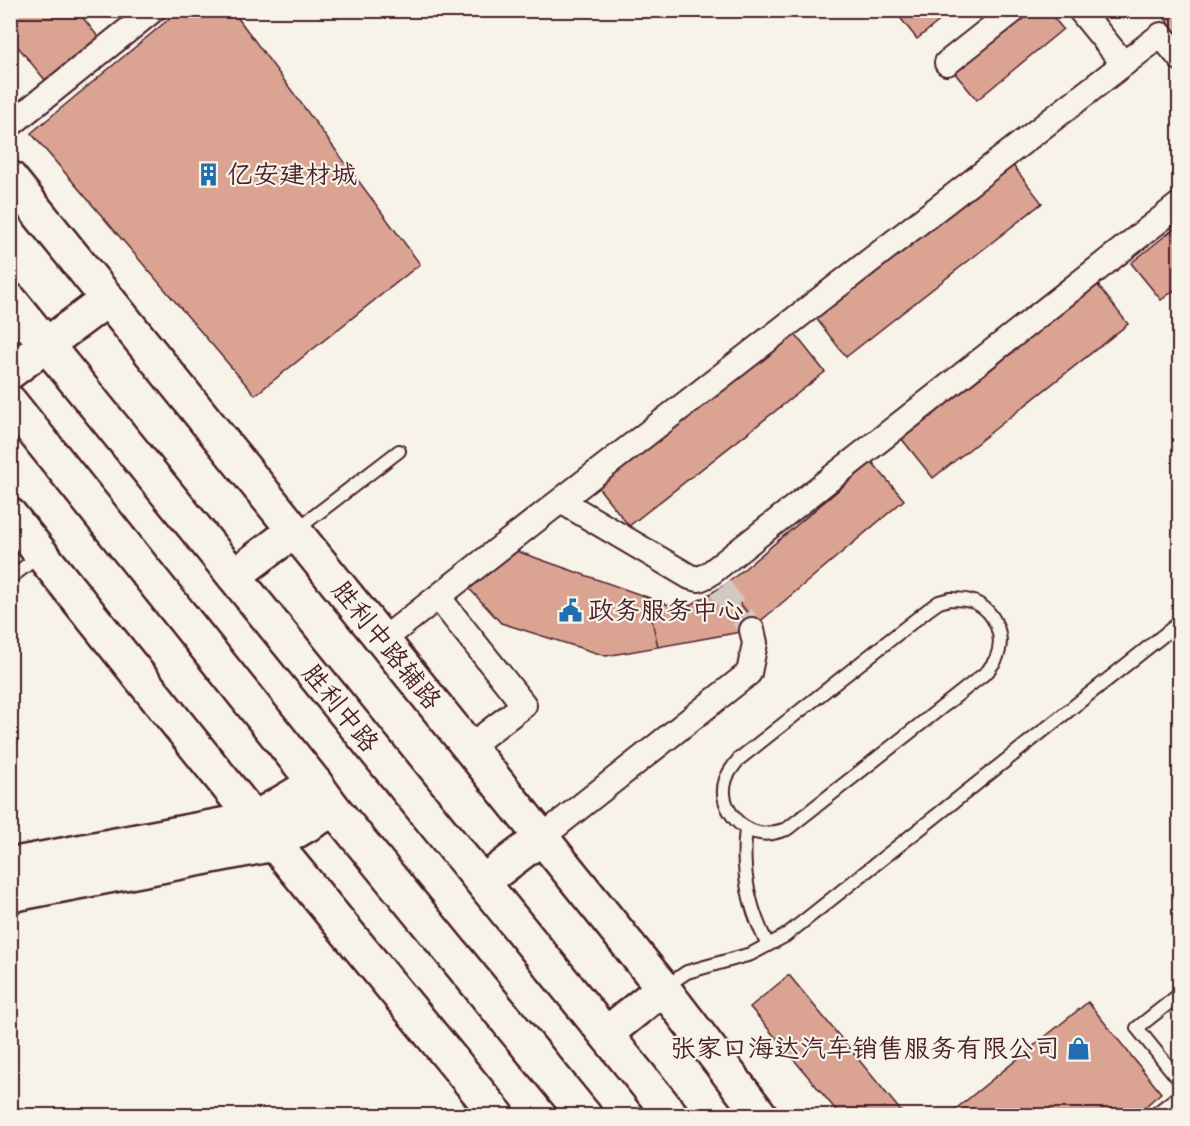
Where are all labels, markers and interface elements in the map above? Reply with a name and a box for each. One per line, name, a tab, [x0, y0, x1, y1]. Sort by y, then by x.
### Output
place label: 亿安建材城	[227, 158, 357, 191]
building icon: 亿安建材城	[196, 161, 222, 187]
street label: 胜利中路辅路	[326, 575, 448, 715]
place label: 政务服务中心	[588, 594, 744, 627]
public building icon: 政务服务中心	[557, 597, 583, 623]
street label: 胜利中路	[296, 658, 386, 758]
place label: 张家口海达汽车销售服务有限公司	[670, 1032, 1060, 1065]
shop icon: 张家口海达汽车销售服务有限公司	[1065, 1035, 1091, 1061]

